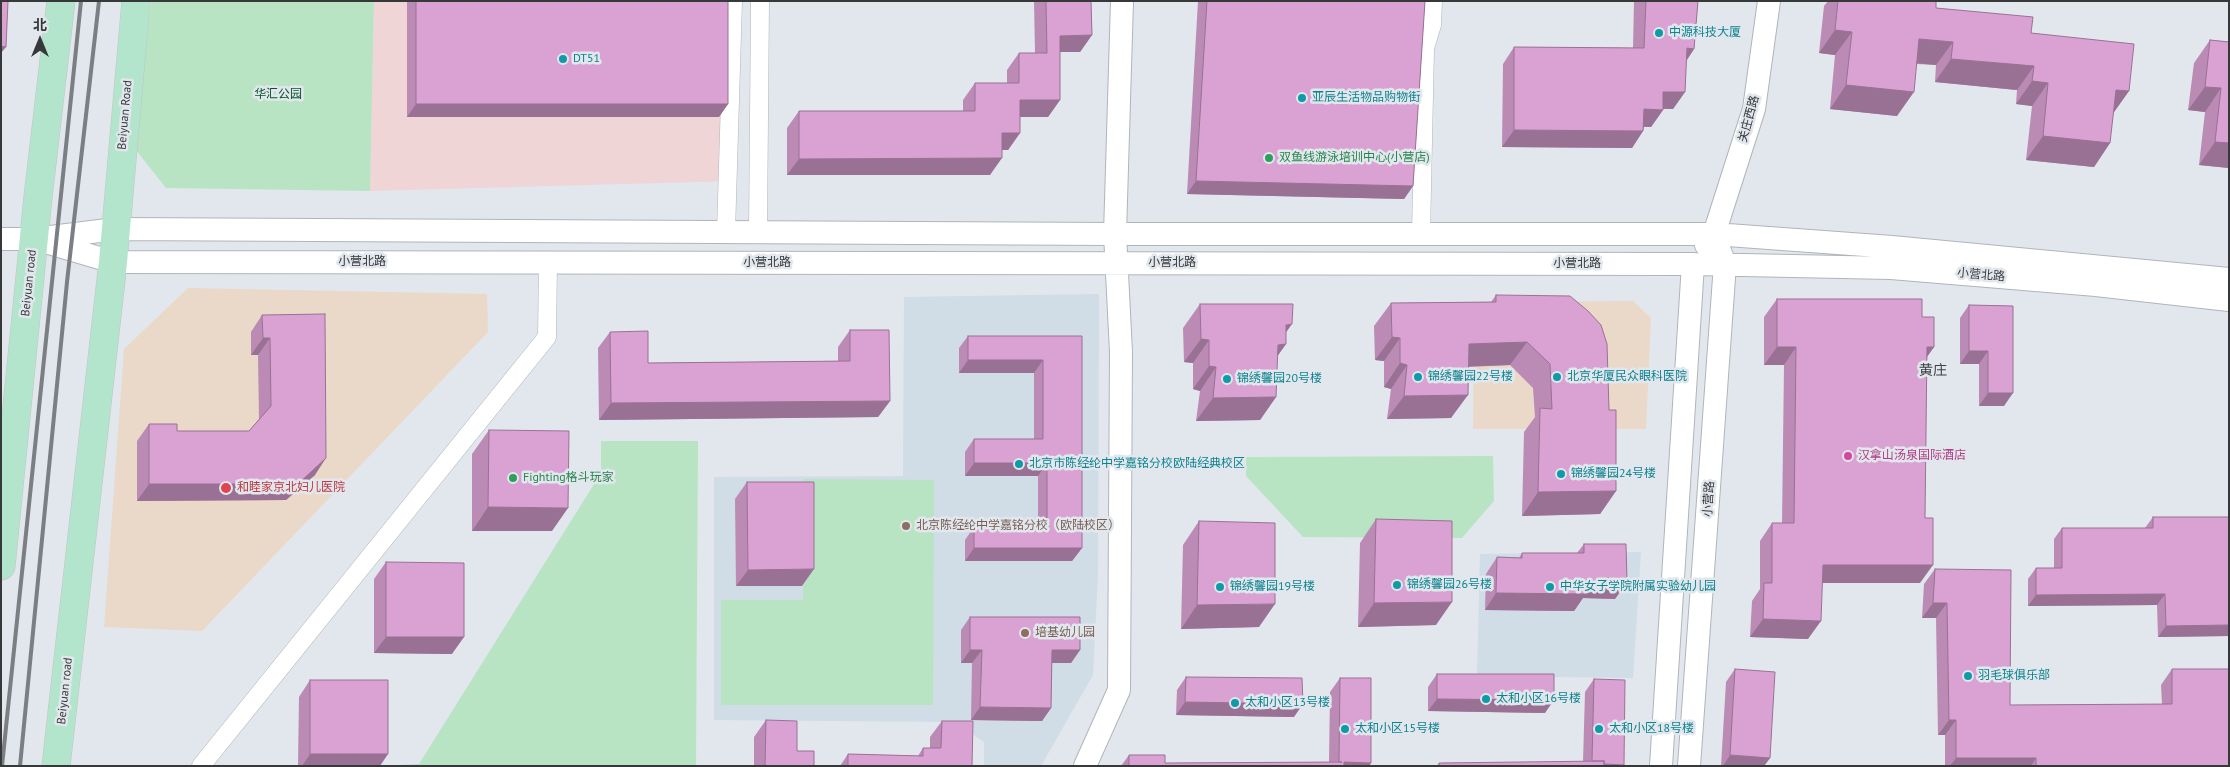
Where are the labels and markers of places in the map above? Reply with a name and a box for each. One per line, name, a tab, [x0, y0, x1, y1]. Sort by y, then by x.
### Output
place label: 中源科技大厦	[1669, 26, 1741, 40]
marker: 中源科技大厦	[1653, 27, 1665, 39]
place label: DT51	[573, 52, 600, 66]
marker: DT51	[557, 53, 569, 65]
place label: 亚辰生活物品购物街	[1312, 91, 1420, 105]
marker: 亚辰生活物品购物街	[1296, 92, 1308, 104]
place label: 双鱼线游泳培训中心(小营店)	[1279, 151, 1430, 165]
marker: 双鱼线游泳培训中心(小营店)	[1263, 152, 1275, 164]
place label: 锦绣馨园22号楼	[1428, 370, 1513, 384]
place label: 北京华厦民众眼科医院	[1567, 370, 1687, 384]
marker: 锦绣馨园22号楼	[1412, 371, 1424, 383]
marker: 北京华厦民众眼科医院	[1551, 371, 1563, 383]
place label: 锦绣馨园20号楼	[1237, 372, 1322, 386]
marker: 锦绣馨园20号楼	[1221, 373, 1233, 385]
place label: 汉拿山汤泉国际酒店	[1858, 449, 1966, 463]
marker: 汉拿山汤泉国际酒店	[1842, 450, 1854, 462]
place label: 北京市陈经纶中学嘉铭分校欧陆经典校区	[1029, 457, 1245, 471]
marker: 北京市陈经纶中学嘉铭分校欧陆经典校区	[1013, 458, 1025, 470]
place label: 锦绣馨园24号楼	[1571, 467, 1656, 481]
marker: 锦绣馨园24号楼	[1555, 468, 1567, 480]
place label: Fighting格斗玩家	[523, 471, 614, 485]
marker: Fighting格斗玩家	[507, 472, 519, 484]
marker: 和睦家京北妇儿医院	[219, 481, 233, 495]
place label: 和睦家京北妇儿医院	[237, 481, 345, 495]
place label: 北京陈经纶中学嘉铭分校（欧陆校区）	[916, 519, 1120, 533]
marker: 北京陈经纶中学嘉铭分校（欧陆校区）	[900, 520, 912, 532]
place label: 锦绣馨园26号楼	[1407, 578, 1492, 592]
marker: 锦绣馨园26号楼	[1391, 579, 1403, 591]
place label: 锦绣馨园19号楼	[1230, 580, 1315, 594]
place label: 中华女子学院附属实验幼儿园	[1560, 580, 1716, 594]
marker: 锦绣馨园19号楼	[1214, 581, 1226, 593]
marker: 中华女子学院附属实验幼儿园	[1544, 581, 1556, 593]
place label: 培基幼儿园	[1035, 626, 1095, 640]
marker: 培基幼儿园	[1019, 627, 1031, 639]
place label: 羽毛球俱乐部	[1978, 669, 2050, 683]
marker: 羽毛球俱乐部	[1962, 670, 1974, 682]
place label: 太和小区16号楼	[1496, 692, 1581, 706]
marker: 太和小区16号楼	[1480, 693, 1492, 705]
place label: 太和小区13号楼	[1245, 696, 1330, 710]
marker: 太和小区13号楼	[1229, 697, 1241, 709]
place label: 太和小区15号楼	[1355, 722, 1440, 736]
place label: 太和小区18号楼	[1609, 722, 1694, 736]
marker: 太和小区15号楼	[1339, 723, 1351, 735]
marker: 太和小区18号楼	[1593, 723, 1605, 735]

